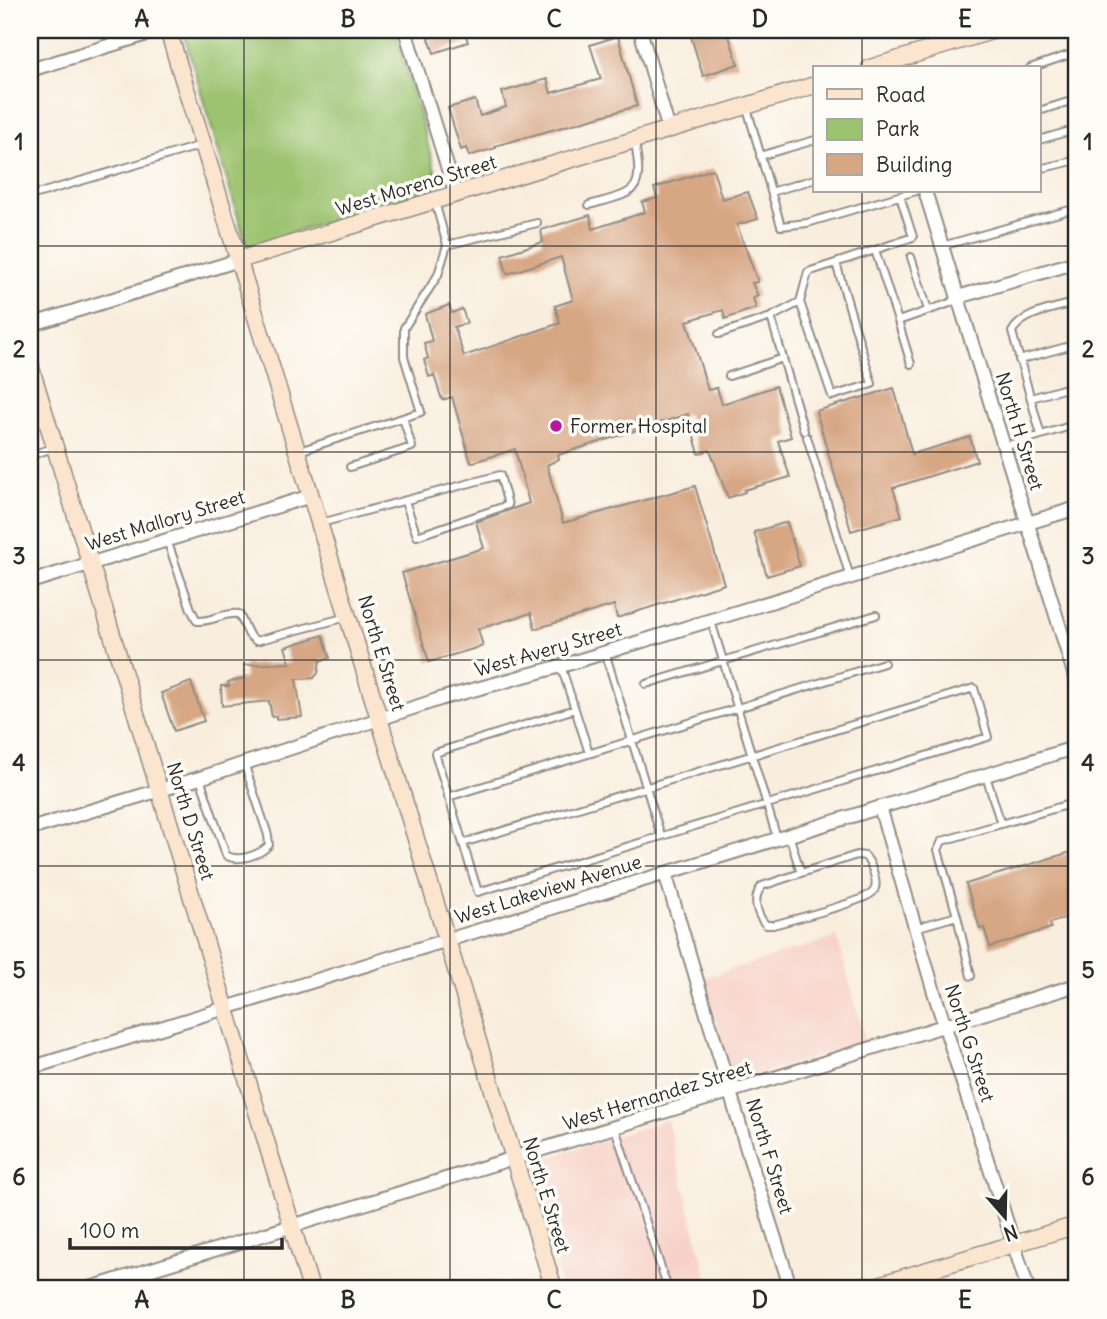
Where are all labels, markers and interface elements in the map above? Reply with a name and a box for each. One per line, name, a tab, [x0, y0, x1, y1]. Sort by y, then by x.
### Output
text: A	[135, 4, 150, 33]
text: B	[340, 4, 356, 33]
text: C	[546, 4, 562, 33]
text: D	[752, 4, 768, 33]
text: E	[958, 4, 972, 33]
legend	[813, 66, 1040, 192]
text: Road	[876, 81, 925, 108]
text: Park	[876, 115, 919, 142]
text: 1	[14, 127, 24, 156]
text: 1	[1083, 127, 1093, 156]
street label: West Moreno Street	[333, 149, 499, 221]
text: Building	[876, 151, 952, 178]
text: 2	[13, 334, 26, 363]
text: 2	[1082, 334, 1095, 363]
street label: North H Street	[991, 369, 1049, 493]
place label: Former Hospital	[570, 414, 707, 438]
marker: Former Hospital	[548, 418, 564, 434]
street label: West Mallory Street	[82, 484, 248, 556]
text: 3	[12, 541, 26, 570]
text: 3	[1081, 541, 1095, 570]
street label: North E Street	[353, 592, 411, 714]
street label: West Avery Street	[472, 617, 624, 681]
text: 4	[12, 748, 26, 777]
text: 4	[1081, 748, 1095, 777]
street label: North D Street	[162, 759, 220, 883]
street label: West Lakeview Avenue	[452, 849, 644, 929]
text: 5	[12, 955, 26, 984]
text: 5	[1081, 955, 1095, 984]
street label: North G Street	[940, 981, 1000, 1105]
street label: West Hernandez Street	[560, 1055, 754, 1135]
street label: North F Street	[741, 1095, 799, 1217]
street label: North E Street	[518, 1134, 576, 1256]
text: 6	[12, 1162, 26, 1191]
text: 6	[1081, 1162, 1095, 1191]
north arrow	[970, 1182, 1040, 1252]
scale bar	[70, 1207, 282, 1251]
text: 100 m	[80, 1217, 139, 1244]
text: N	[1001, 1219, 1021, 1246]
text: A	[135, 1285, 150, 1314]
text: B	[340, 1285, 356, 1314]
text: C	[546, 1285, 562, 1314]
text: D	[752, 1285, 768, 1314]
text: E	[958, 1285, 972, 1314]

